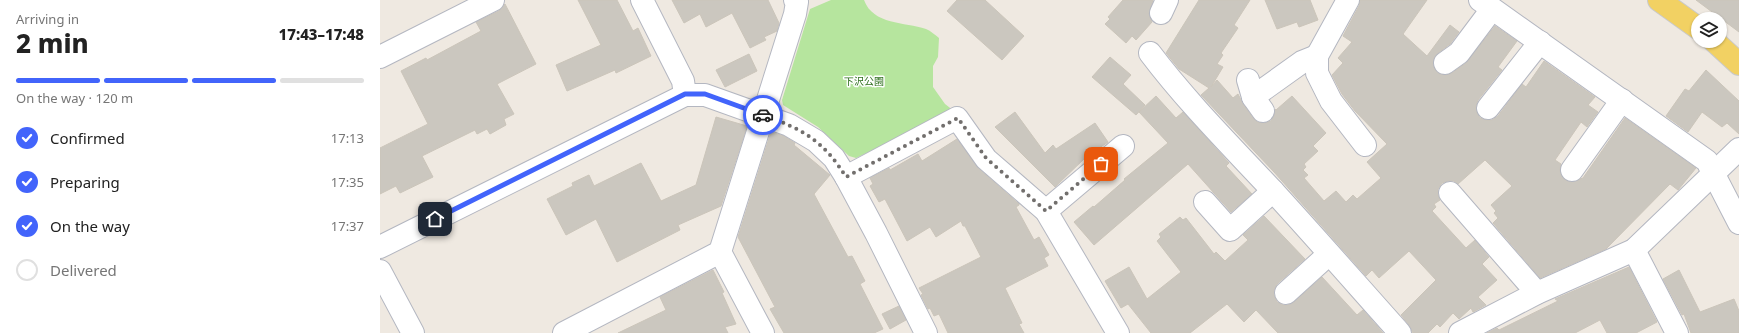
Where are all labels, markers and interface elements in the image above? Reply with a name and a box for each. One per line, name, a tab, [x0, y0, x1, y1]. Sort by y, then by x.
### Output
text: Arriving in	[16, 10, 79, 28]
map controls	[1691, 12, 1727, 48]
button: layers	[1691, 12, 1727, 48]
text: 17:43–17:48	[279, 24, 364, 44]
text: 2 min	[16, 25, 89, 61]
park label: 下沢公園	[844, 74, 884, 88]
text: On the way · 120 m	[16, 89, 133, 107]
courier	[743, 95, 783, 135]
icon: car	[752, 104, 774, 126]
icon: check	[16, 127, 38, 149]
text: Confirmed	[50, 128, 125, 148]
text: 17:13	[331, 129, 364, 147]
pin	[1084, 147, 1118, 181]
icon: bag	[1090, 153, 1112, 175]
icon: check	[16, 171, 38, 193]
text: Preparing	[50, 172, 120, 192]
text: 17:35	[331, 173, 364, 191]
pin	[418, 202, 452, 236]
icon: home	[424, 208, 446, 230]
icon: check	[16, 215, 38, 237]
text: On the way	[50, 216, 130, 236]
text: 17:37	[331, 217, 364, 235]
text: Delivered	[50, 260, 117, 280]

